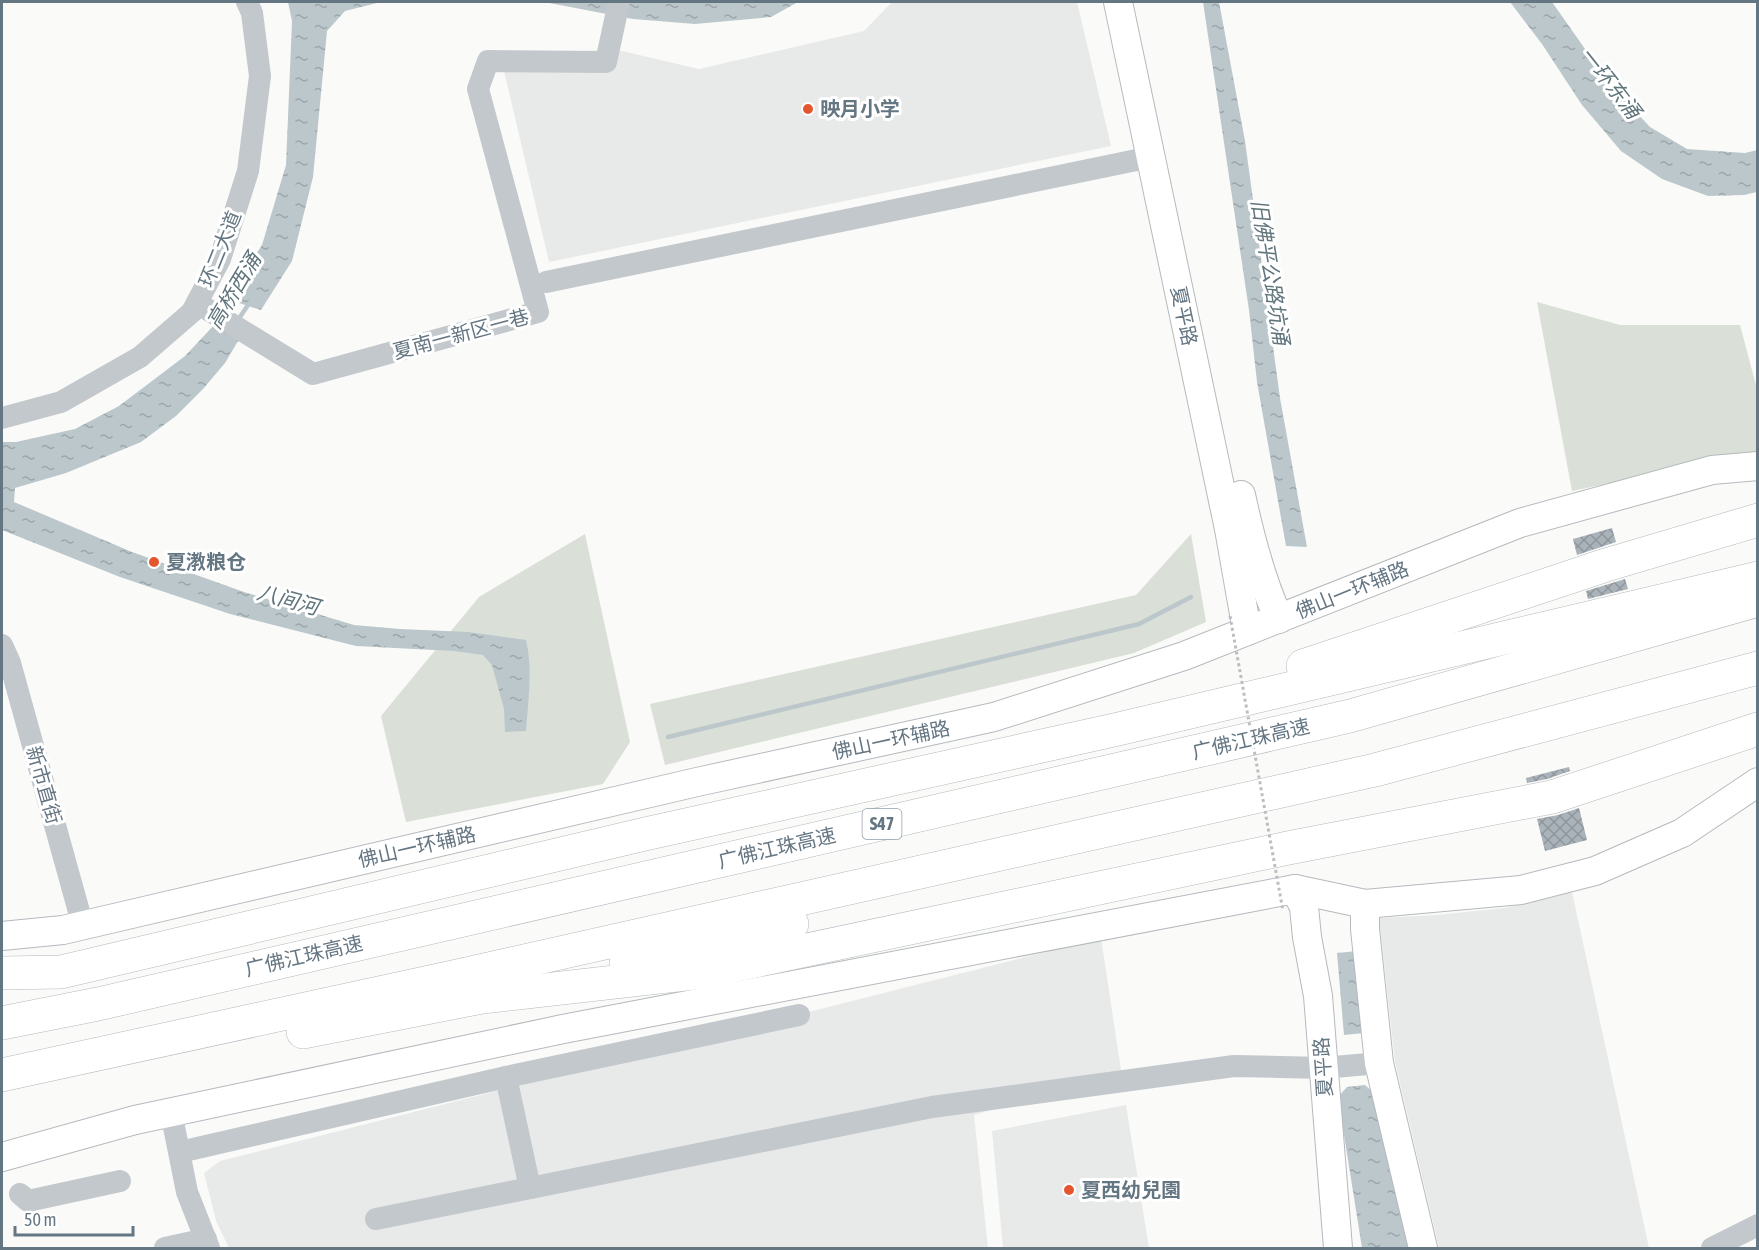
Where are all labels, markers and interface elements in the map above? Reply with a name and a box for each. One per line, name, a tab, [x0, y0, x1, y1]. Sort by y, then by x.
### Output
water label: 一环东涌	[1575, 42, 1647, 124]
place label: 映月小学	[820, 97, 900, 120]
marker: 映月小学	[801, 102, 815, 116]
water label: 旧佛平公路坑涌	[1248, 197, 1295, 348]
street label: 环二大道	[194, 207, 245, 290]
water label: 高桥西涌	[201, 247, 266, 333]
street label: 夏平路	[1167, 284, 1202, 348]
street label: 夏南一新区一巷	[390, 304, 531, 363]
place label: 夏漖粮仓	[166, 550, 246, 573]
marker: 夏漖粮仓	[147, 555, 161, 569]
street label: 佛山一环辅路	[1292, 556, 1412, 623]
water label: 八间河	[255, 579, 326, 620]
street label: 广佛江珠高速	[1190, 714, 1312, 763]
street label: 佛山一环辅路	[830, 716, 952, 763]
street label: 新市直街	[22, 743, 67, 826]
road number: S47	[862, 809, 902, 839]
street label: 佛山一环辅路	[356, 822, 478, 871]
street label: 广佛江珠高速	[716, 823, 838, 872]
street label: 广佛江珠高速	[243, 931, 365, 980]
street label: 夏平路	[1309, 1036, 1336, 1098]
place label: 夏西幼兒園	[1081, 1178, 1181, 1201]
marker: 夏西幼兒園	[1062, 1183, 1076, 1197]
scale bar	[15, 1199, 134, 1237]
text: 50 m	[24, 1209, 56, 1230]

